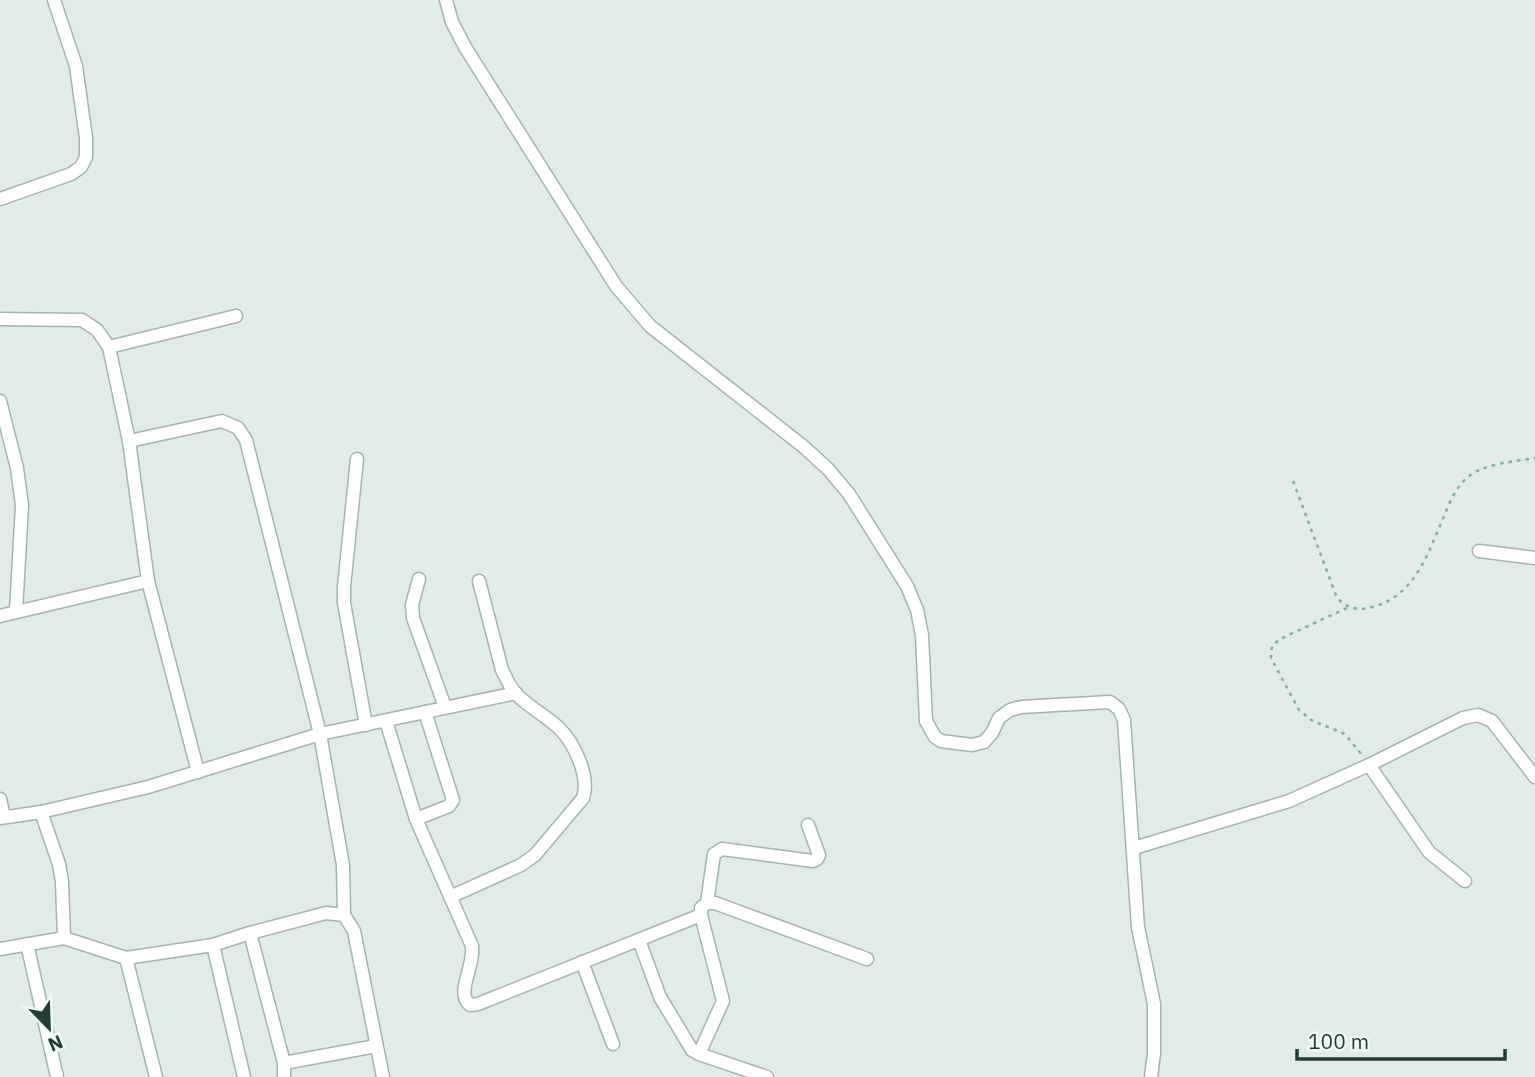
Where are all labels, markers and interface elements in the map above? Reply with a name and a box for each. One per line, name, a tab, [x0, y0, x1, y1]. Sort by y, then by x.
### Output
north arrow	[14, 993, 84, 1063]
scale bar	[1297, 1018, 1505, 1062]
text: 100 m	[1308, 1027, 1369, 1055]
text: N	[45, 1030, 67, 1057]

